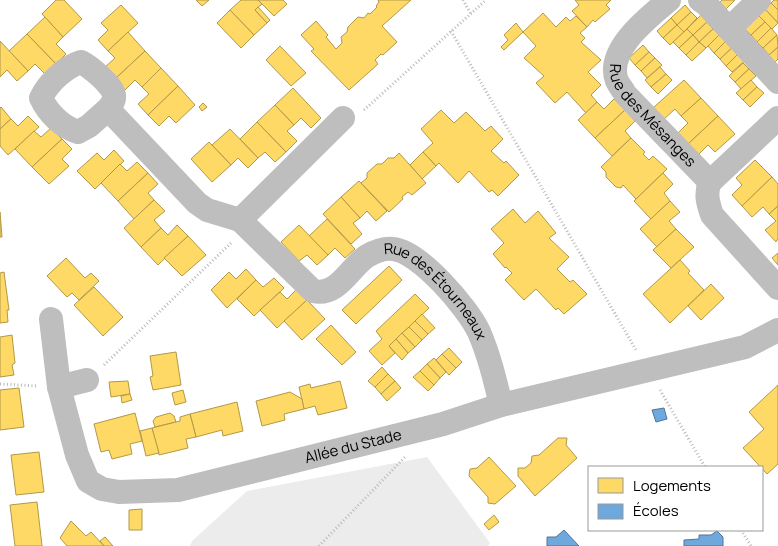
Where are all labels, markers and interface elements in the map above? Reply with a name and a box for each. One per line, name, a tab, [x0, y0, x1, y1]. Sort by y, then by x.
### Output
street label: Rue des Mésanges	[605, 63, 701, 172]
street label: Rue des Étourneaux	[383, 238, 492, 343]
street label: Allée du Stade	[302, 424, 404, 468]
legend	[588, 466, 763, 531]
text: Logements	[633, 475, 711, 496]
text: Écoles	[633, 500, 679, 521]

